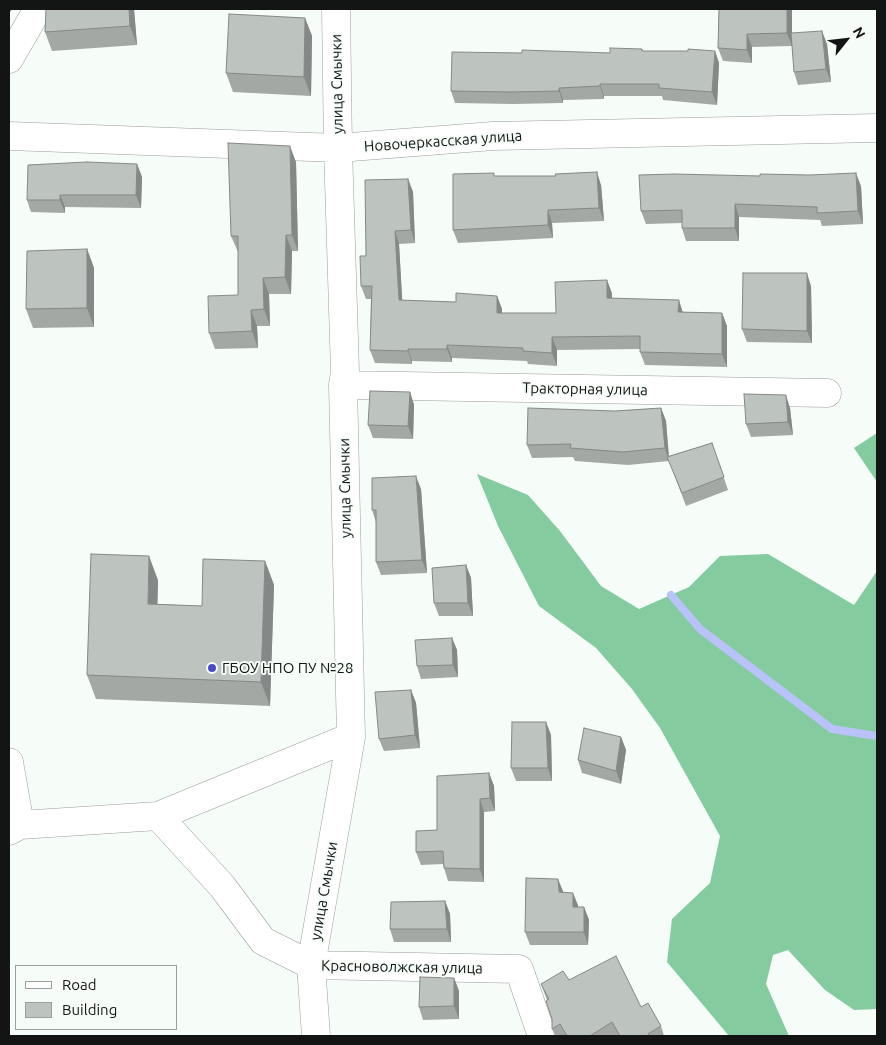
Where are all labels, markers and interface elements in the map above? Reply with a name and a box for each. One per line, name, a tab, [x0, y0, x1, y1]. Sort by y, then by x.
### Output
north arrow	[821, 15, 871, 65]
text: N	[850, 24, 869, 41]
street label: улица Смычки	[327, 34, 347, 134]
street label: Новочеркасская улица	[363, 126, 523, 156]
street label: Тракторная улица	[522, 379, 648, 399]
street label: улица Смычки	[335, 438, 355, 538]
place label: ГБОУ НПО ПУ №28	[222, 659, 353, 677]
marker: ГБОУ НПО ПУ №28	[206, 662, 218, 674]
street label: улица Смычки	[306, 840, 342, 942]
street label: Красноволжская улица	[321, 957, 483, 977]
legend	[15, 965, 178, 1030]
text: Road	[62, 976, 97, 993]
text: Building	[62, 1001, 117, 1018]

